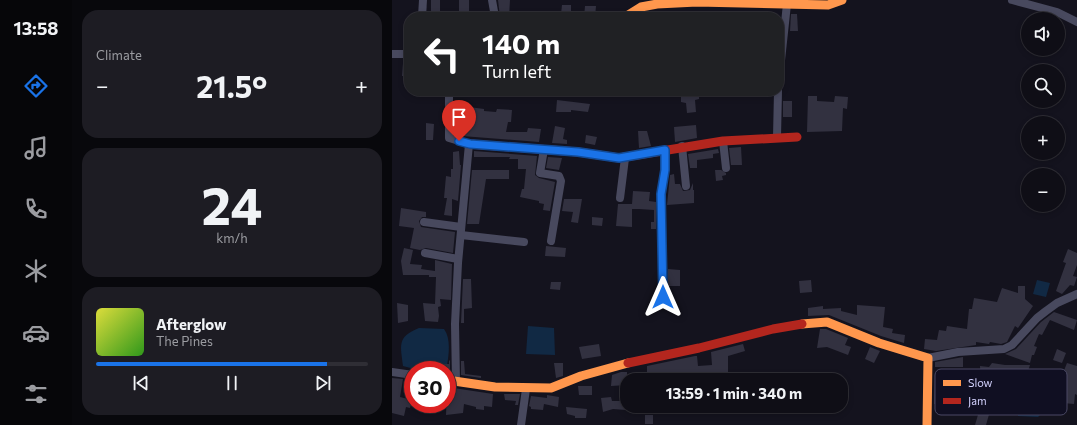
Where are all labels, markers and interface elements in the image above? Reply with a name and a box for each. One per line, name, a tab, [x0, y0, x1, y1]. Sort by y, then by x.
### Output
map controls	[1021, 12, 1065, 212]
button: sound	[1021, 12, 1065, 56]
text: 13:58	[13, 17, 59, 39]
text: 140 m	[482, 26, 560, 60]
icon: left	[416, 28, 468, 80]
text: Climate	[96, 47, 142, 63]
text: Turn left	[482, 60, 551, 82]
button: search	[1021, 64, 1065, 108]
text: 21.5°	[196, 67, 267, 104]
icon: directions	[22, 72, 50, 100]
text: −	[96, 72, 109, 99]
text: +	[355, 72, 368, 99]
pin	[442, 100, 476, 141]
icon: arrive	[448, 106, 470, 128]
button: +	[1021, 116, 1065, 160]
icon: music	[22, 134, 50, 162]
button: −	[1021, 168, 1065, 212]
text: 24	[202, 172, 262, 236]
icon: phone	[22, 195, 50, 223]
text: km/h	[216, 230, 248, 246]
icon: climate	[22, 257, 50, 285]
position arrow	[642, 276, 684, 318]
text: Afterglow	[156, 315, 226, 333]
icon: car	[22, 319, 50, 347]
text: The Pines	[156, 333, 213, 349]
speed limit sign: 30	[404, 361, 456, 413]
legend	[935, 369, 1067, 415]
icon: previous	[130, 372, 152, 394]
icon: pause	[221, 372, 243, 394]
icon: next	[312, 372, 334, 394]
text: Slow	[968, 376, 993, 389]
icon: filters	[22, 380, 50, 408]
text: 13:59 · 1 min · 340 m	[666, 384, 802, 402]
text: Jam	[968, 394, 987, 408]

